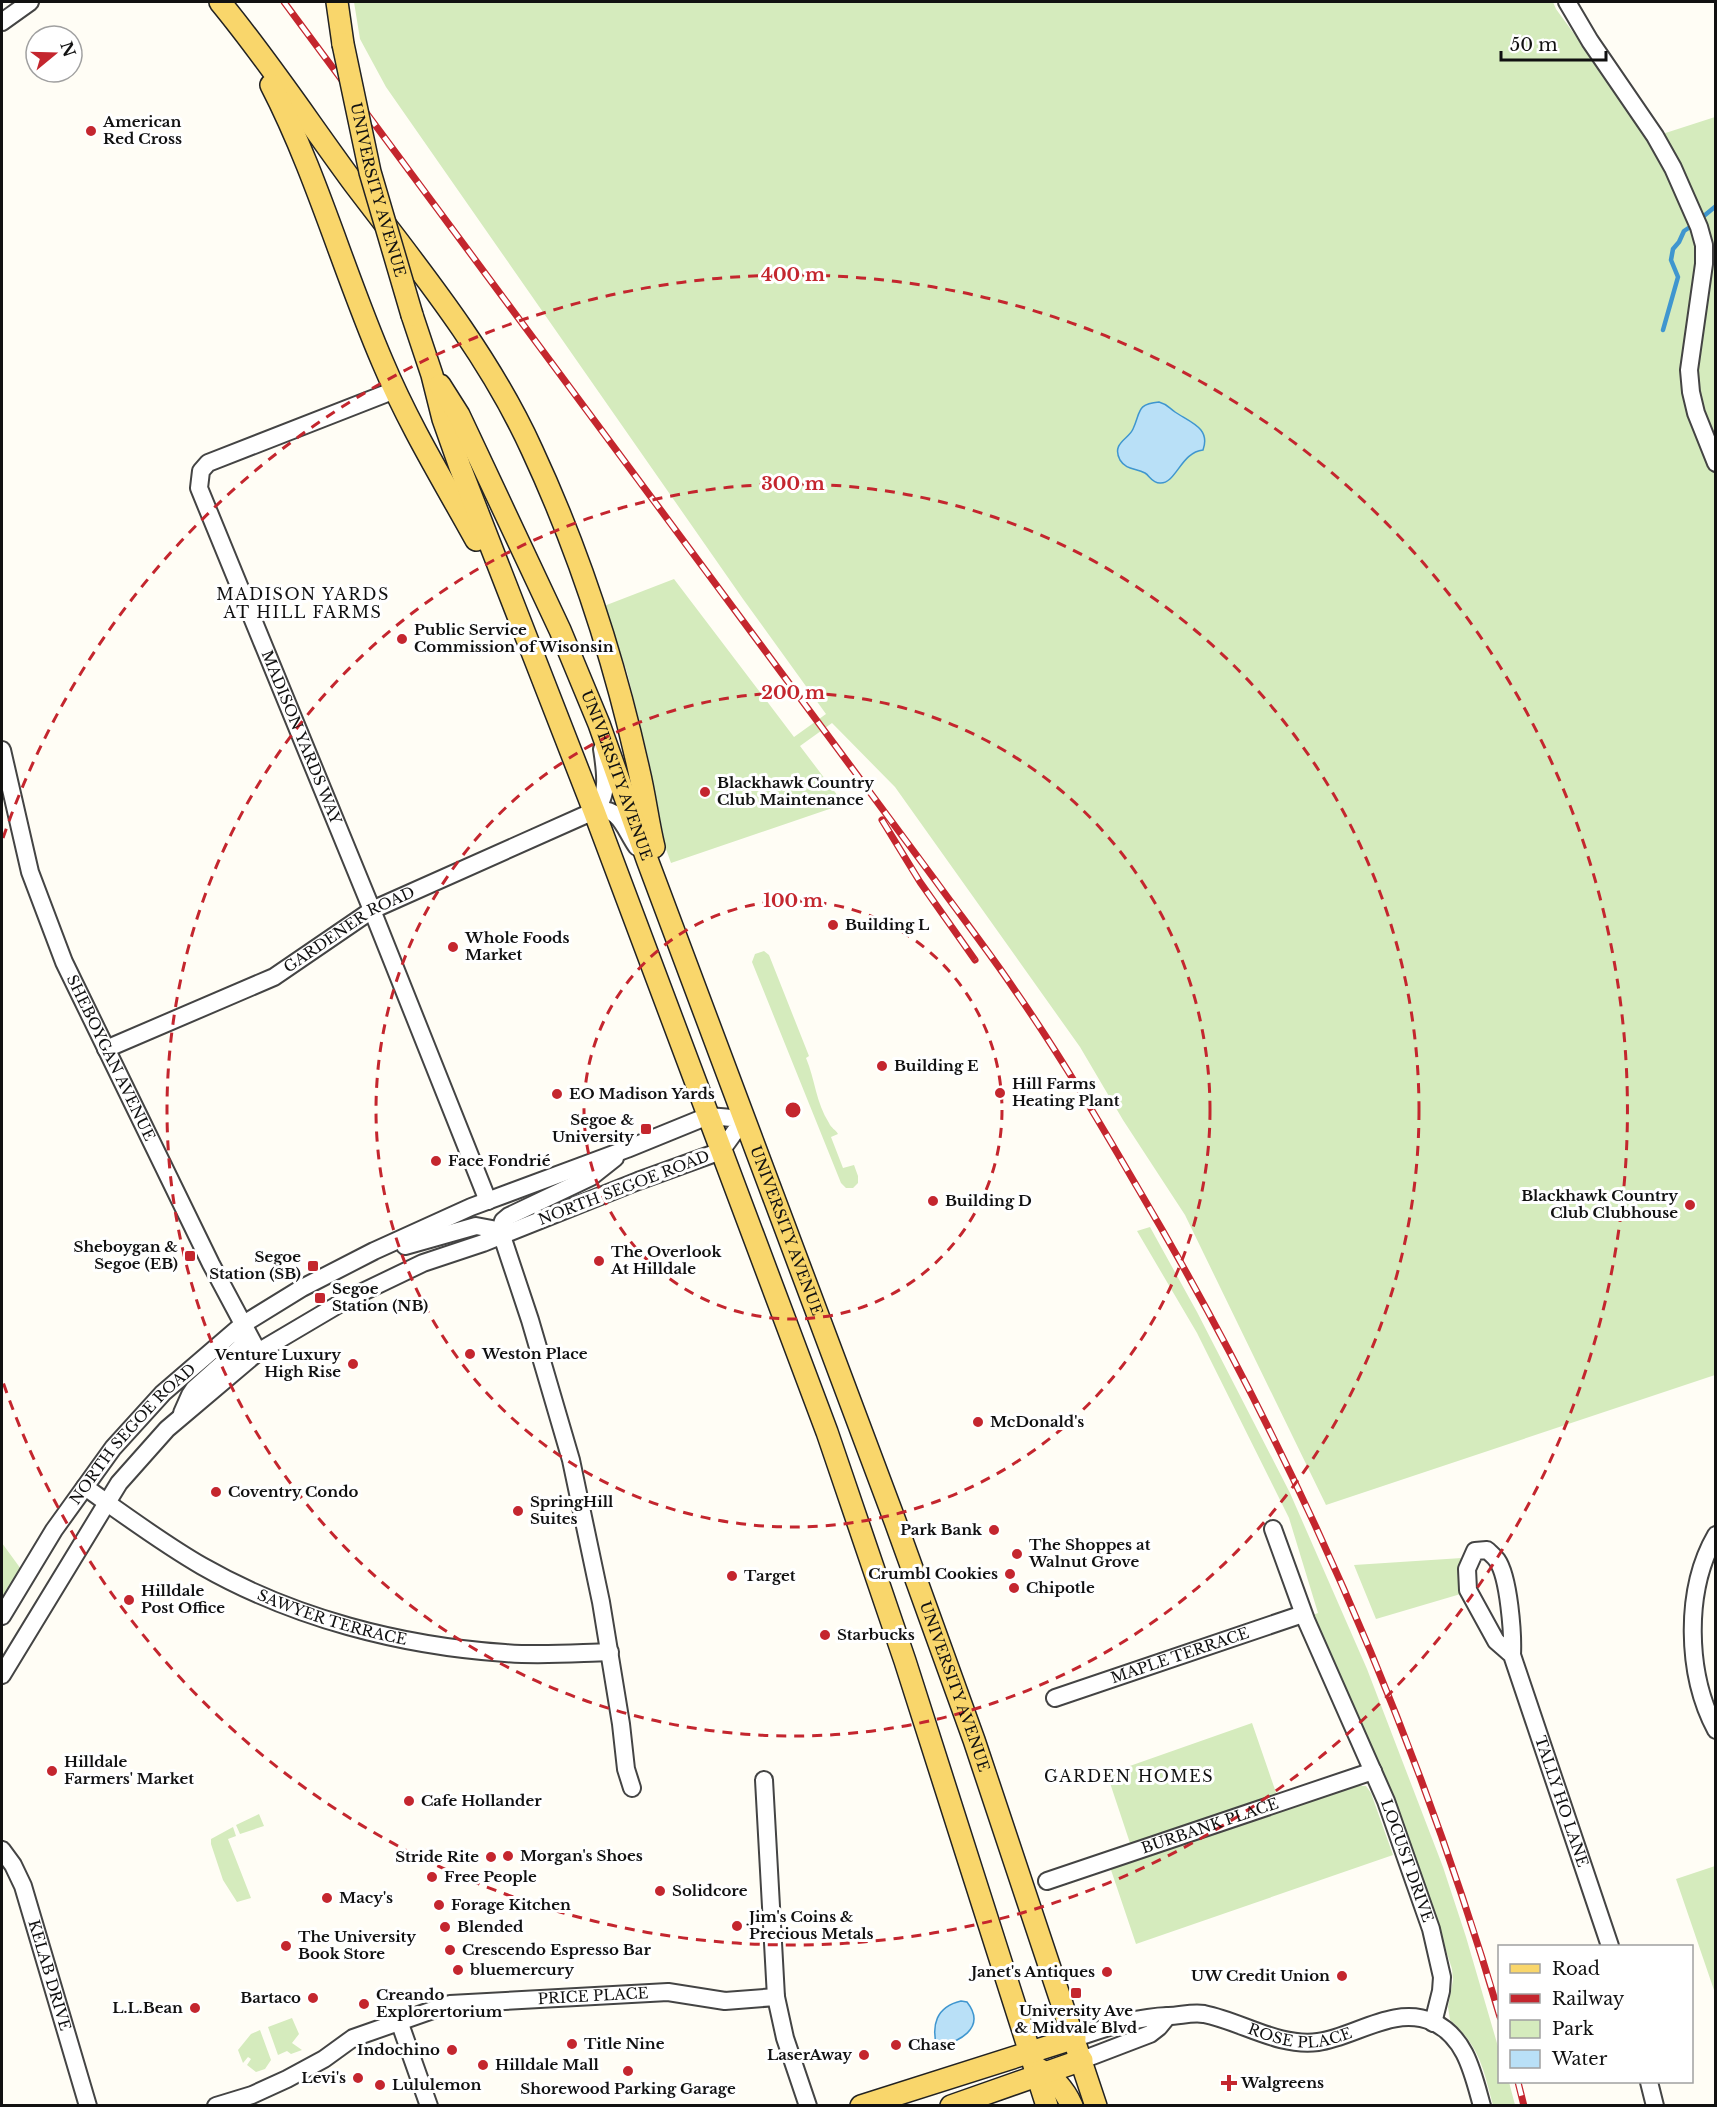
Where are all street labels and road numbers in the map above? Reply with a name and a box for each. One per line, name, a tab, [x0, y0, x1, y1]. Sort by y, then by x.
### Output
street label: UNIVERSITY AVENUE	[347, 101, 410, 279]
street label: MADISON YARDS WAY	[258, 647, 346, 828]
street label: UNIVERSITY AVENUE	[577, 687, 657, 863]
street label: GARDENER ROAD	[280, 882, 417, 977]
street label: SHEBOYGAN AVENUE	[63, 972, 160, 1144]
street label: UNIVERSITY AVENUE	[746, 1143, 827, 1318]
street label: NORTH SEGOE ROAD	[535, 1146, 712, 1229]
street label: NORTH SEGOE ROAD	[65, 1359, 199, 1508]
street label: SAWYER TERRACE	[255, 1585, 409, 1649]
street label: UNIVERSITY AVENUE	[916, 1599, 994, 1774]
street label: MAPLE TERRACE	[1108, 1623, 1252, 1687]
street label: TALLY HO LANE	[1531, 1733, 1593, 1869]
street label: BURBANK PLACE	[1139, 1794, 1281, 1857]
street label: LOCUST DRIVE	[1377, 1796, 1438, 1925]
street label: KELAB DRIVE	[25, 1917, 75, 2033]
street label: PRICE PLACE	[537, 1983, 649, 2008]
street label: ROSE PLACE	[1245, 2019, 1354, 2052]

